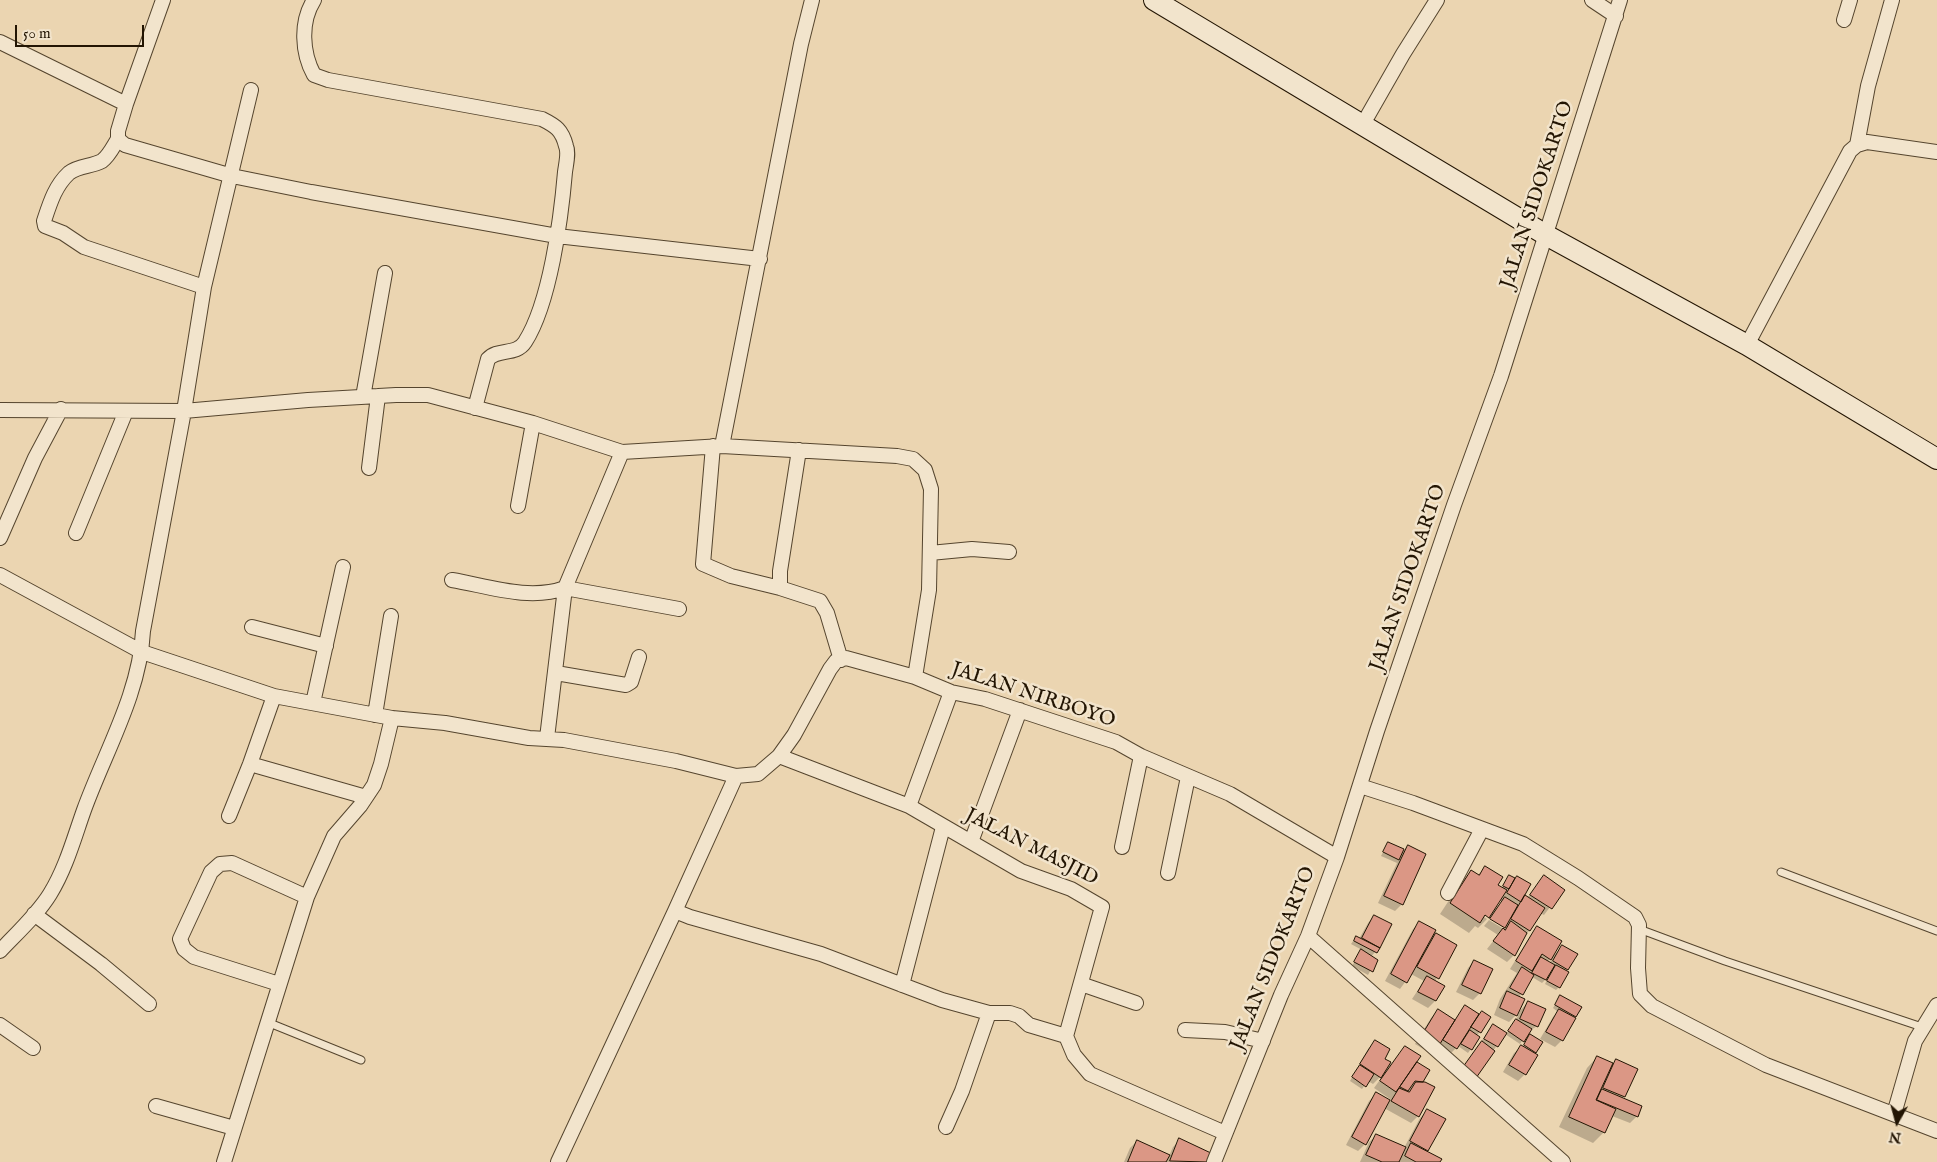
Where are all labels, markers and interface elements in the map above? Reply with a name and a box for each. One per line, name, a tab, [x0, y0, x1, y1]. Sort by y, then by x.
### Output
scale bar	[18, 15, 146, 47]
text: 50 m	[23, 24, 51, 43]
street label: JALAN SIDOKARTO	[1496, 98, 1580, 292]
street label: JALAN SIDOKARTO	[1366, 481, 1452, 675]
street label: JALAN NIRBOYO	[948, 658, 1118, 734]
street label: JALAN MASJID	[961, 804, 1101, 892]
street label: JALAN SIDOKARTO	[1226, 864, 1322, 1054]
north arrow	[1872, 1097, 1922, 1147]
text: N	[1888, 1127, 1902, 1147]

